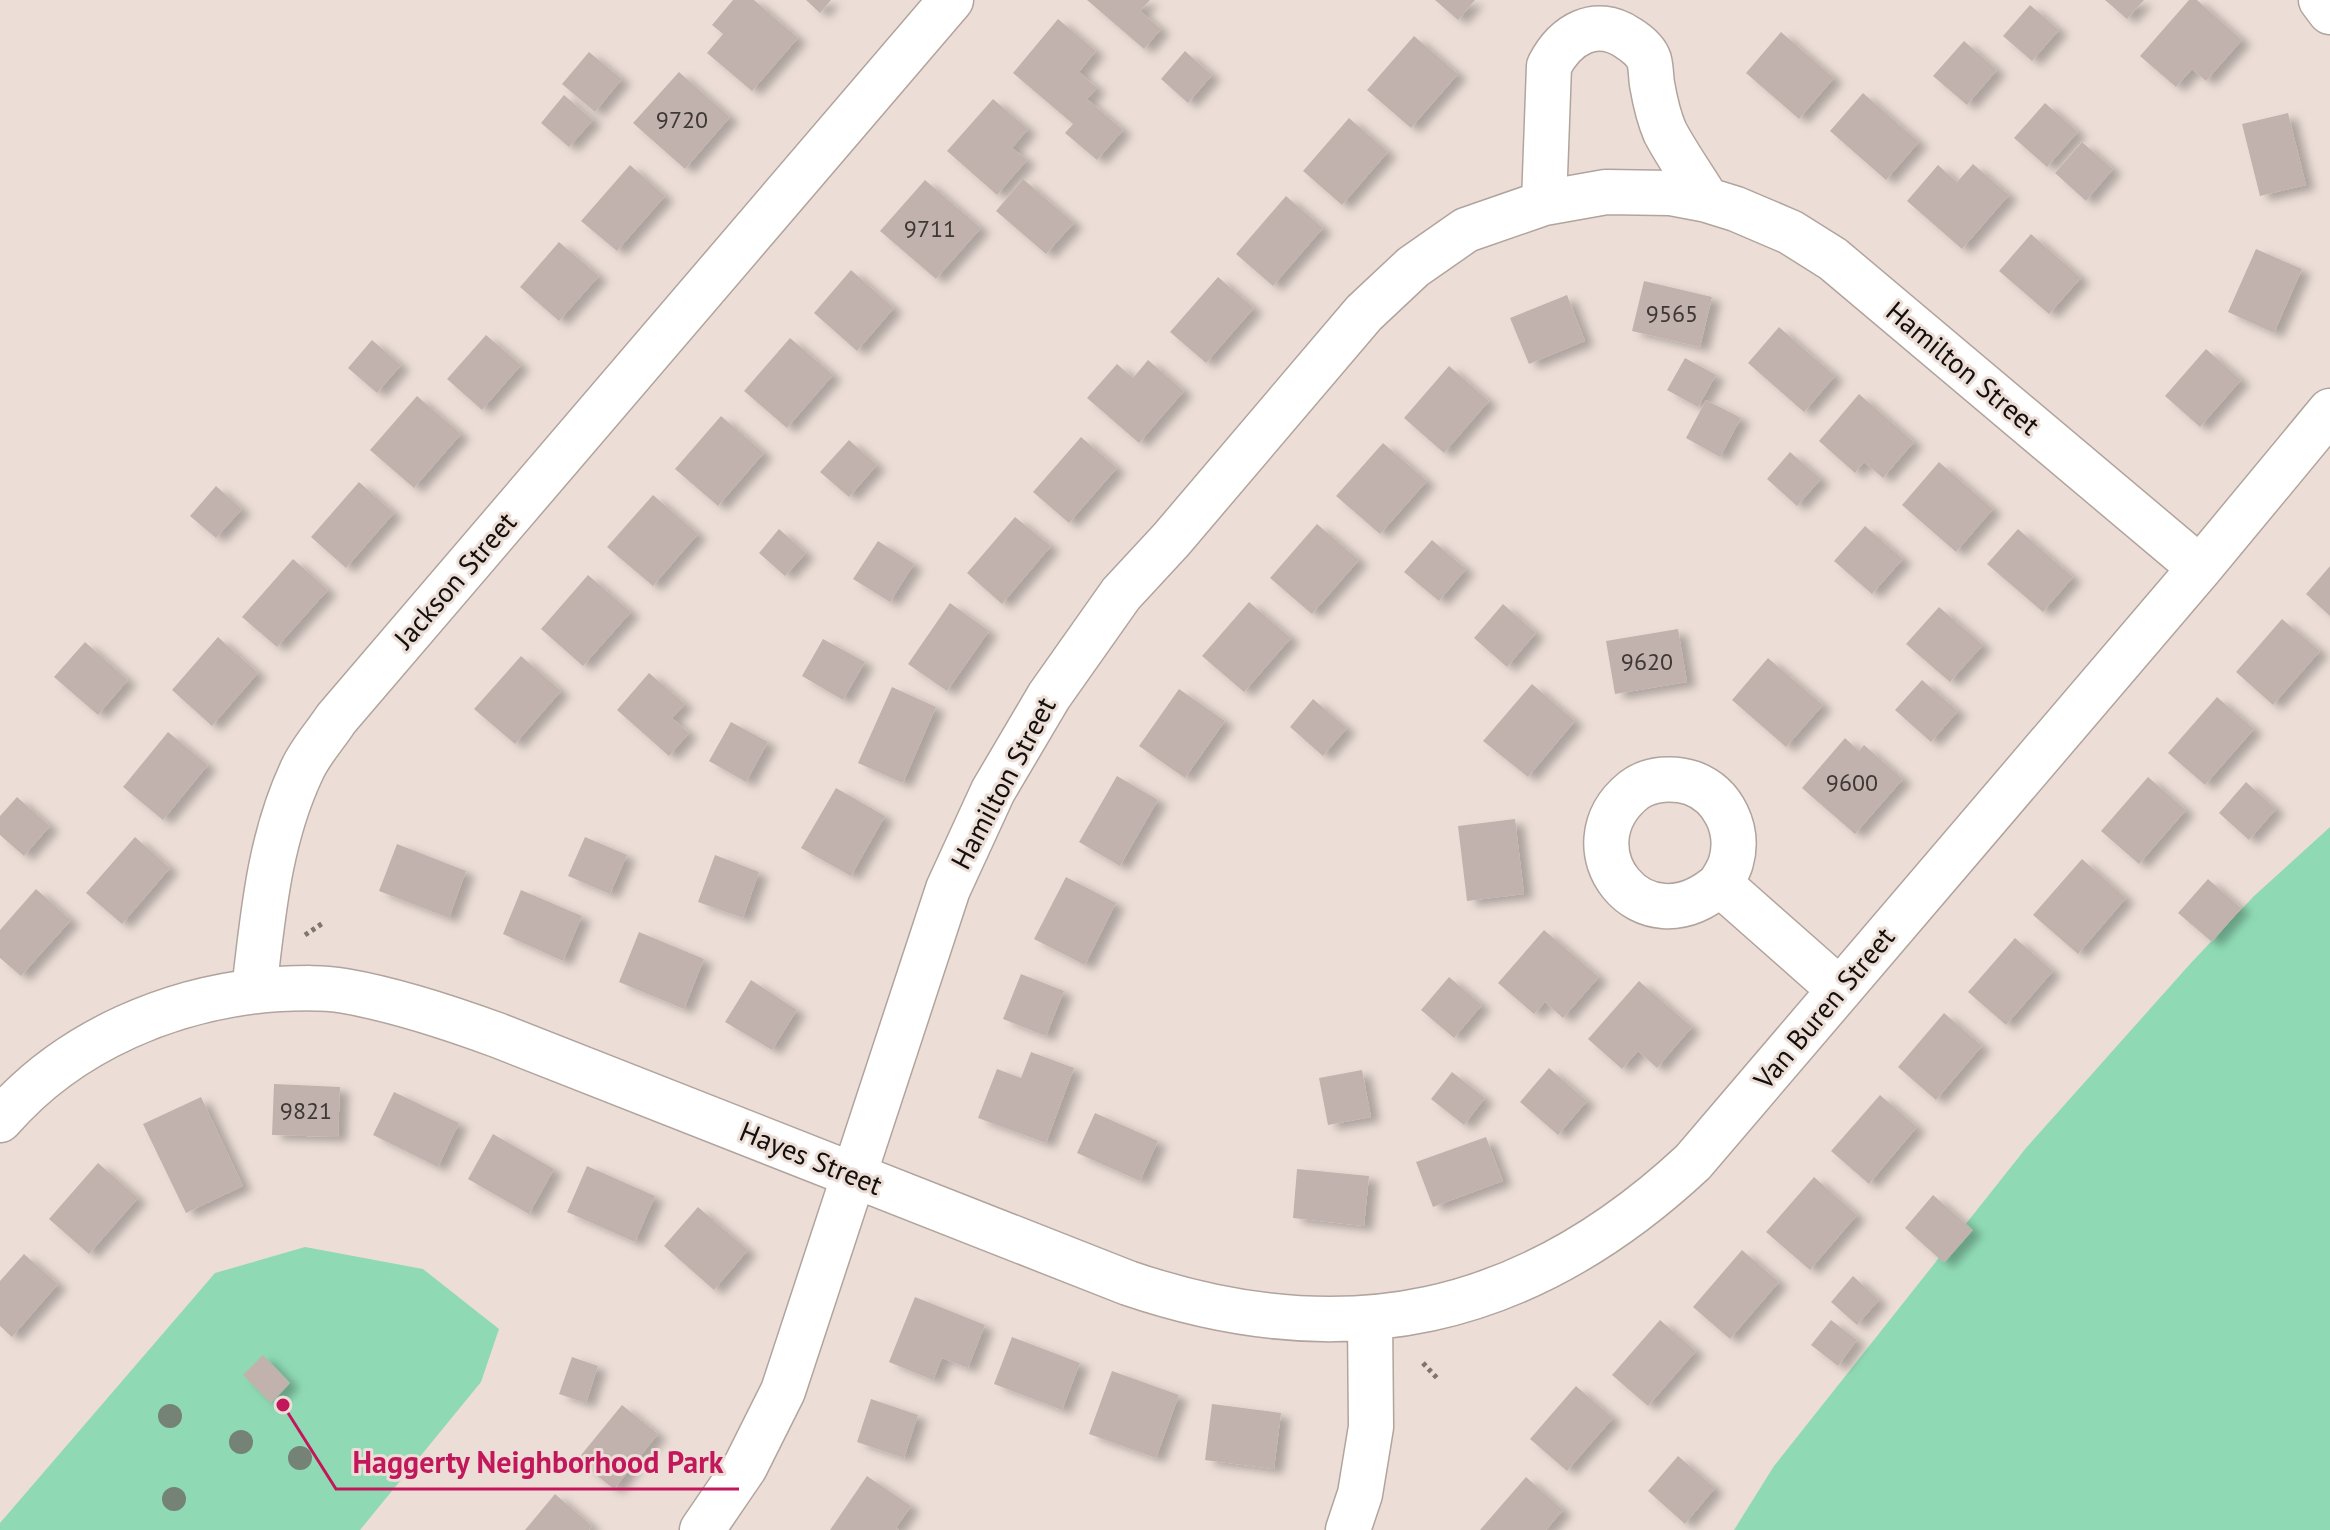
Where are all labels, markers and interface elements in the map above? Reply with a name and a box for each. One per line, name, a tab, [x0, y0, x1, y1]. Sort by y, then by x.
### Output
house number: 9720	[656, 104, 708, 135]
house number: 9711	[904, 213, 956, 244]
street label: Hamilton Street	[1879, 293, 2048, 443]
house number: 9565	[1646, 298, 1698, 329]
street label: Jackson Street	[385, 503, 524, 656]
house number: 9620	[1621, 646, 1673, 677]
street label: Hamilton Street	[942, 690, 1064, 875]
house number: 9600	[1826, 767, 1878, 798]
street label: Van Buren Street	[1744, 919, 1903, 1097]
house number: 9821	[280, 1095, 332, 1126]
street label: Hayes Street	[735, 1112, 888, 1203]
callout: Haggerty Neighborhood Park	[336, 1435, 739, 1489]
text: Haggerty Neighborhood Park	[353, 1442, 724, 1481]

